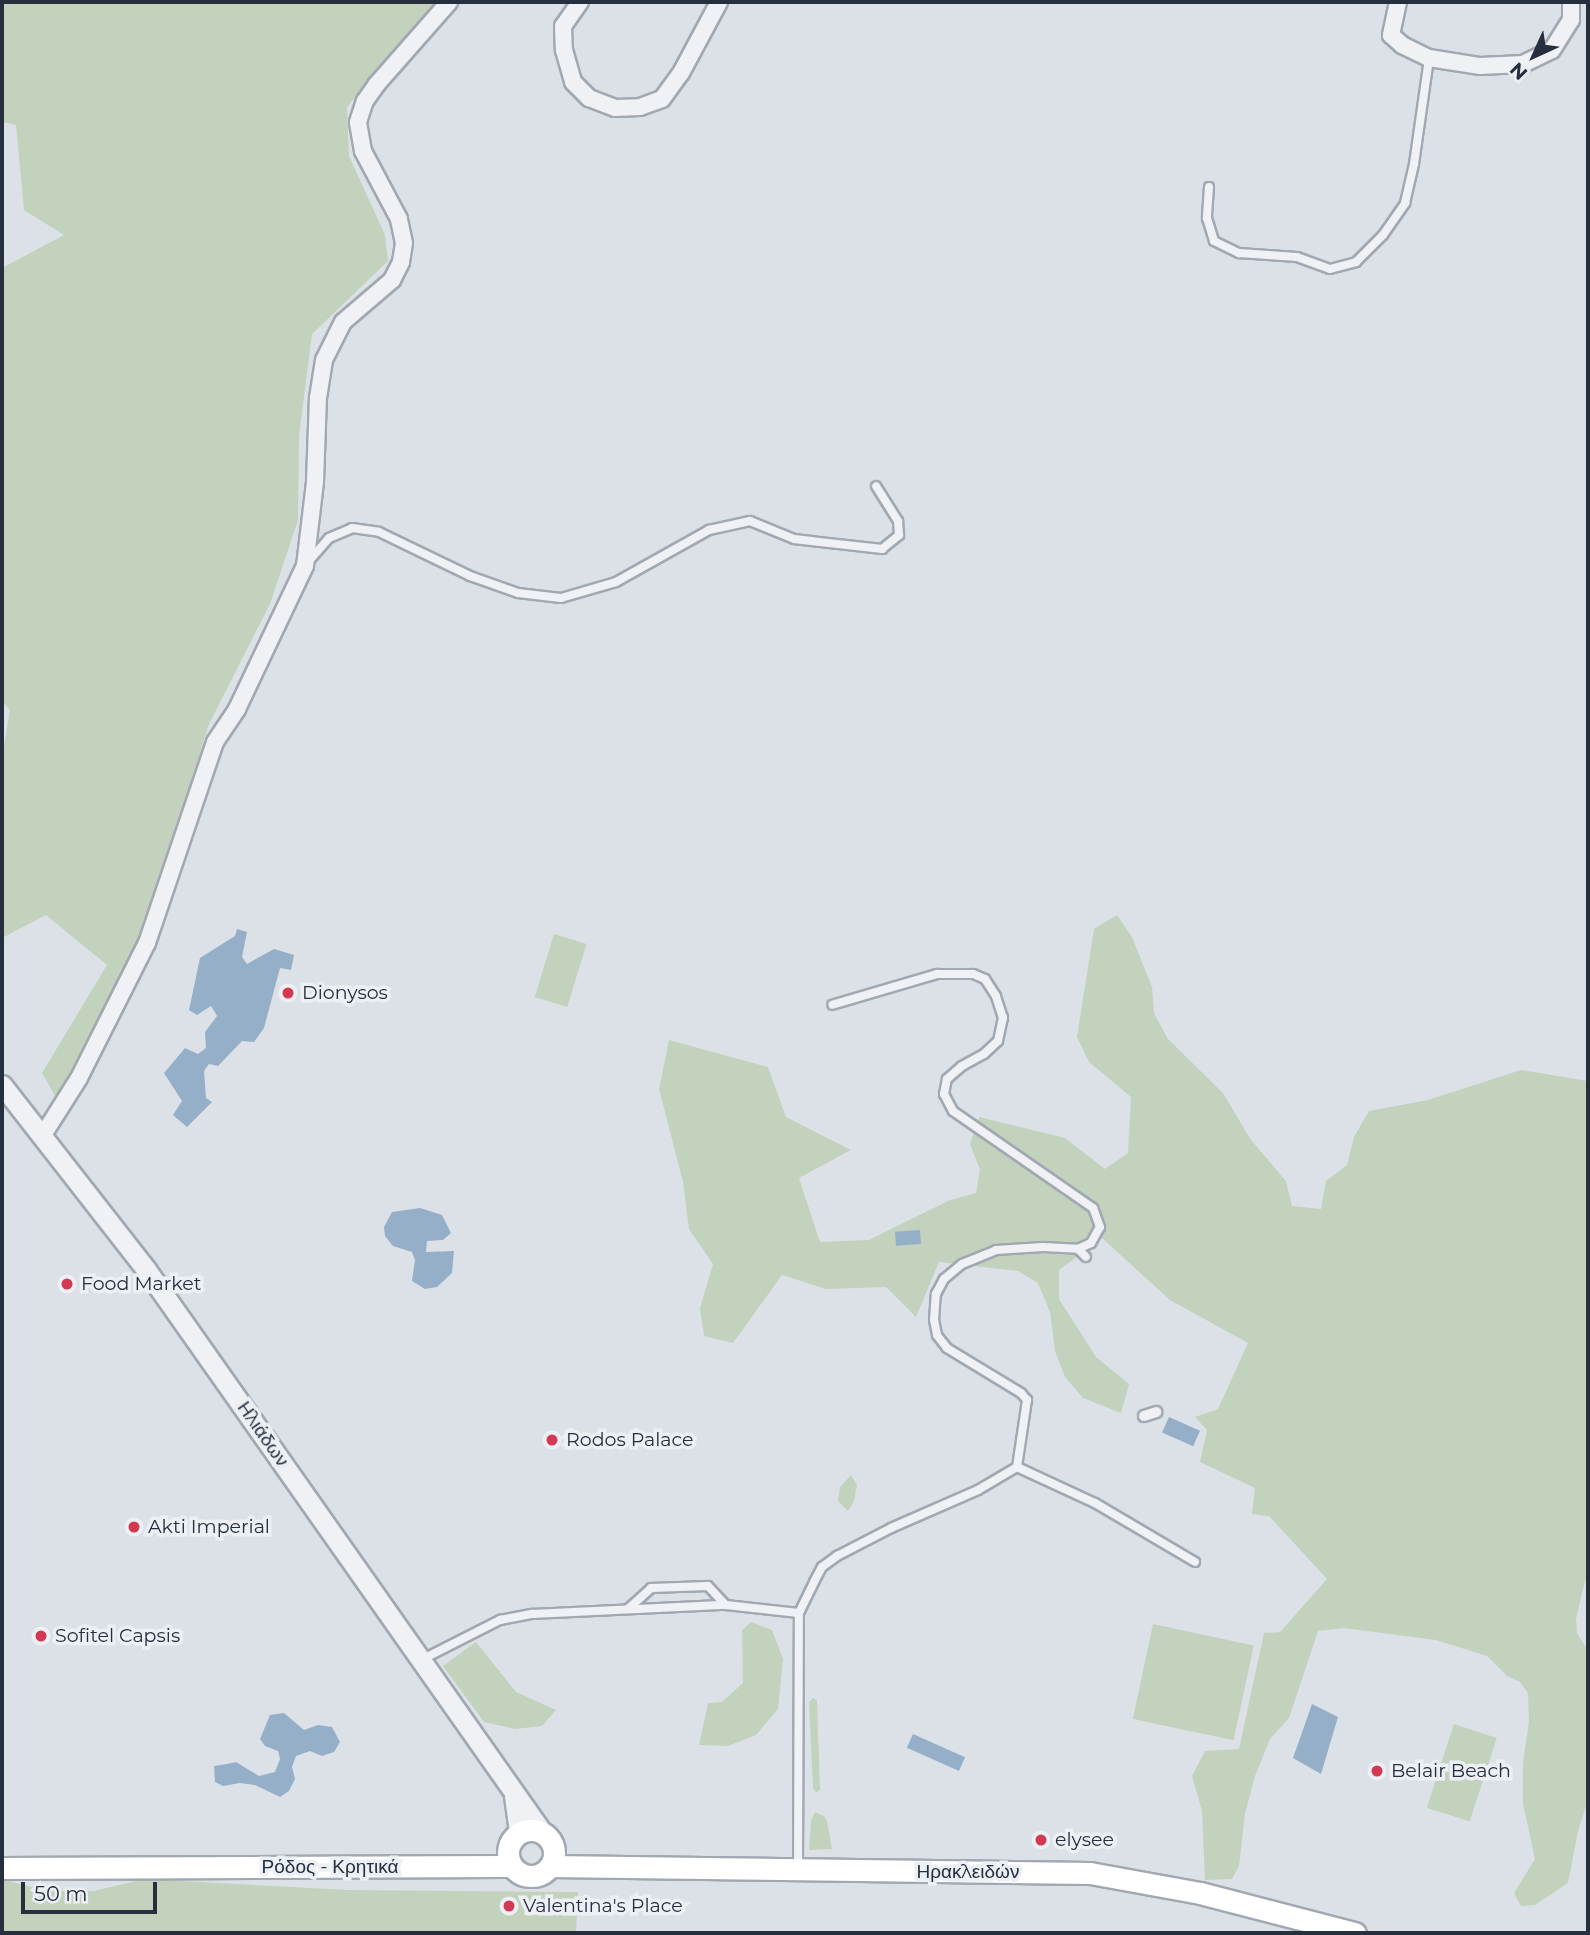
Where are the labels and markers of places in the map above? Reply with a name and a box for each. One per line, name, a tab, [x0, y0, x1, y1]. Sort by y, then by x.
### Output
place label: Dionysos	[302, 982, 388, 1004]
marker: Dionysos	[280, 985, 296, 1001]
place label: Food Market	[81, 1273, 201, 1295]
marker: Food Market	[59, 1276, 75, 1292]
place label: Rodos Palace	[566, 1429, 694, 1451]
marker: Rodos Palace	[544, 1432, 560, 1448]
place label: Akti Imperial	[148, 1516, 270, 1538]
marker: Akti Imperial	[126, 1519, 142, 1535]
place label: Sofitel Capsis	[55, 1625, 180, 1647]
marker: Sofitel Capsis	[33, 1628, 49, 1644]
place label: Belair Beach	[1391, 1760, 1511, 1782]
marker: Belair Beach	[1369, 1763, 1385, 1779]
place label: elysee	[1055, 1829, 1114, 1851]
marker: elysee	[1033, 1832, 1049, 1848]
place label: Valentina's Place	[523, 1895, 683, 1917]
marker: Valentina's Place	[501, 1898, 517, 1914]

